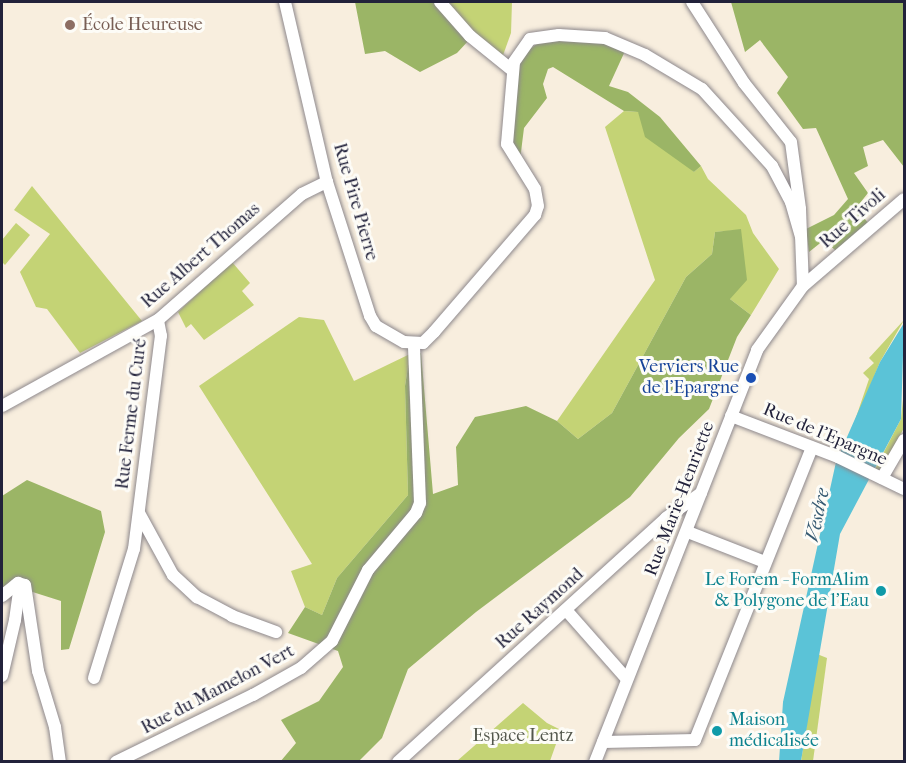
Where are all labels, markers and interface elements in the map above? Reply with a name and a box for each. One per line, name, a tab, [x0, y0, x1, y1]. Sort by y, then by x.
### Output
place label: École Heureuse	[82, 14, 203, 36]
marker: École Heureuse	[63, 18, 77, 32]
street label: Rue Pire Pierre	[328, 141, 382, 263]
street label: Rue Tivoli	[816, 184, 890, 254]
street label: Rue Albert Thomas	[137, 199, 265, 313]
street label: Rue Ferme du Curé	[112, 337, 152, 491]
place label: Verviers Rue de l'Epargne	[639, 357, 739, 400]
marker: Verviers Rue de l'Epargne	[744, 371, 758, 385]
street label: Rue de l'Epargne	[760, 399, 890, 471]
street label: Rue Marie-Henriette	[641, 419, 719, 579]
water label: Vesdre	[800, 486, 834, 544]
street label: Rue Raymond	[492, 564, 588, 654]
place label: Le Forem - FormAlim & Polygone de l'Eau	[705, 570, 869, 612]
marker: Le Forem - FormAlim & Polygone de l'Eau	[874, 584, 888, 598]
street label: Rue du Mamelon Vert	[138, 641, 298, 739]
place label: Maison médicalisée	[729, 710, 819, 752]
marker: Maison médicalisée	[710, 724, 724, 738]
park label: Espace Lentz	[473, 725, 573, 747]

